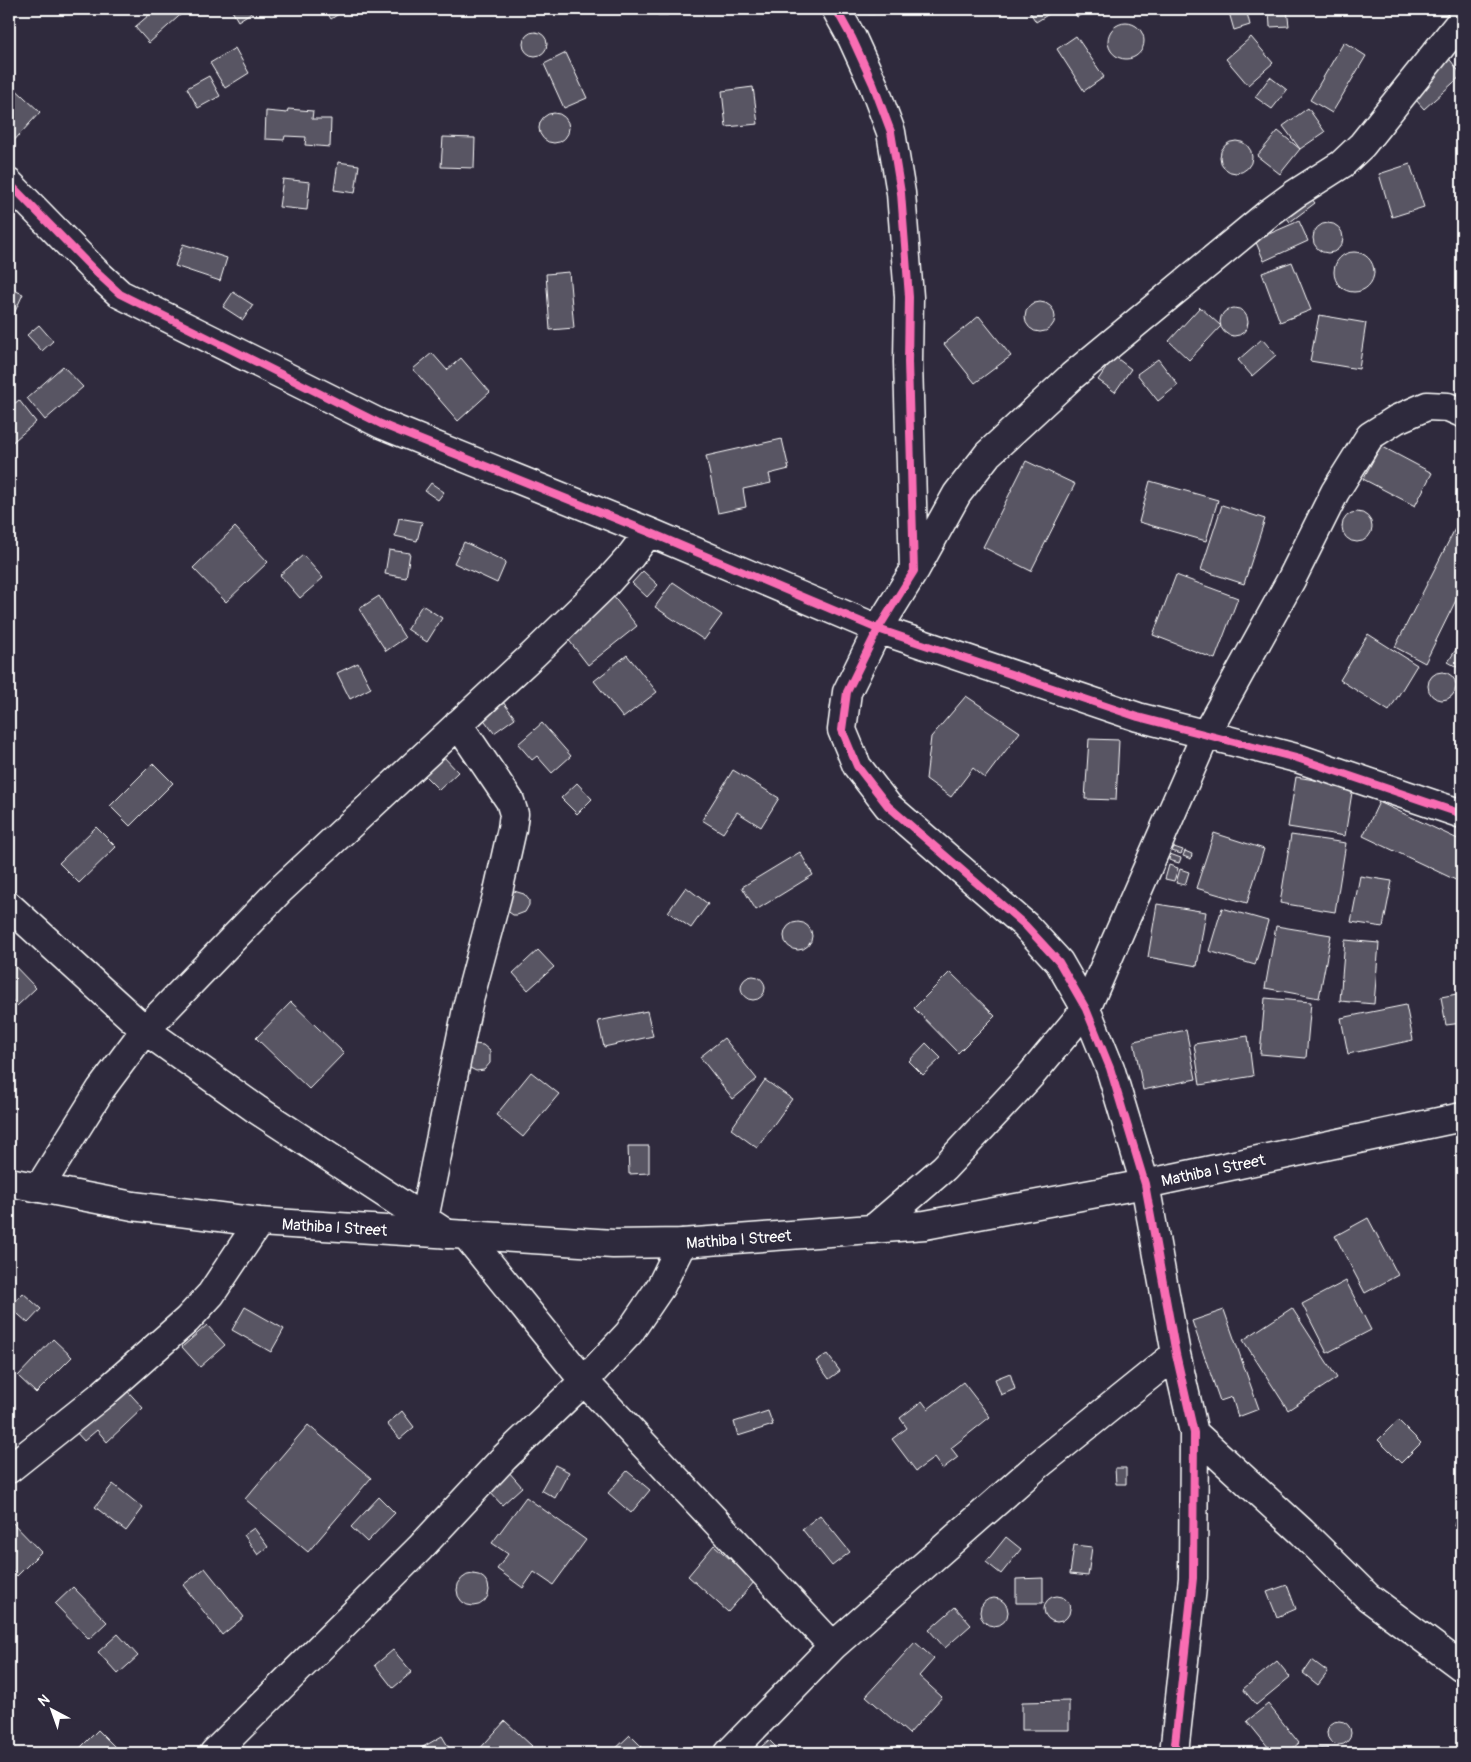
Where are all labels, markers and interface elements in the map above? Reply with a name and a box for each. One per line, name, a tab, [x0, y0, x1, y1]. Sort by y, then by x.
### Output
street label: Mathiba I Street	[1159, 1150, 1268, 1191]
street label: Mathiba I Street	[281, 1214, 388, 1241]
street label: Mathiba I Street	[685, 1226, 793, 1254]
north arrow	[28, 1684, 78, 1734]
text: N	[35, 1691, 53, 1710]

